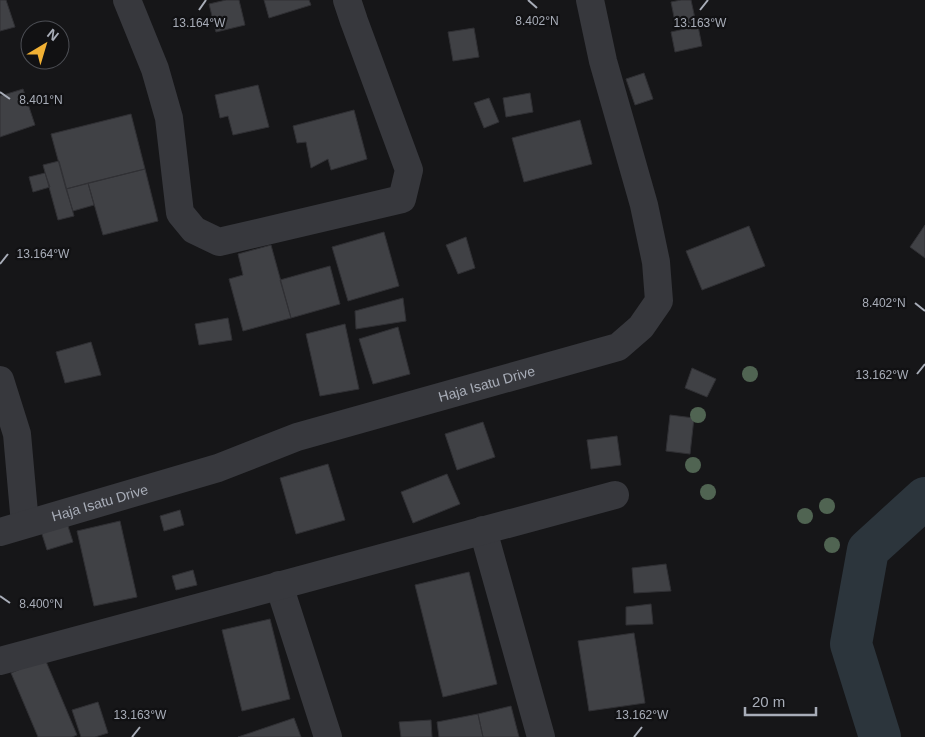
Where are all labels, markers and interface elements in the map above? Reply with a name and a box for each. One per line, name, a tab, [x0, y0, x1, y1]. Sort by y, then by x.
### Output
text: 8.402°N	[515, 14, 559, 28]
text: 13.164°W	[173, 16, 226, 30]
text: 13.163°W	[674, 16, 727, 30]
north arrow	[20, 20, 70, 70]
text: N	[44, 25, 62, 44]
text: 8.401°N	[19, 93, 63, 107]
text: 13.164°W	[17, 247, 70, 261]
text: 8.402°N	[862, 296, 906, 310]
street label: Haja Isatu Drive	[436, 363, 537, 405]
text: 13.162°W	[856, 368, 909, 382]
street label: Haja Isatu Drive	[50, 481, 150, 524]
text: 8.400°N	[19, 597, 63, 611]
scale bar	[745, 684, 816, 716]
text: 20 m	[752, 693, 785, 710]
text: 13.163°W	[114, 708, 167, 722]
text: 13.162°W	[616, 708, 669, 722]

